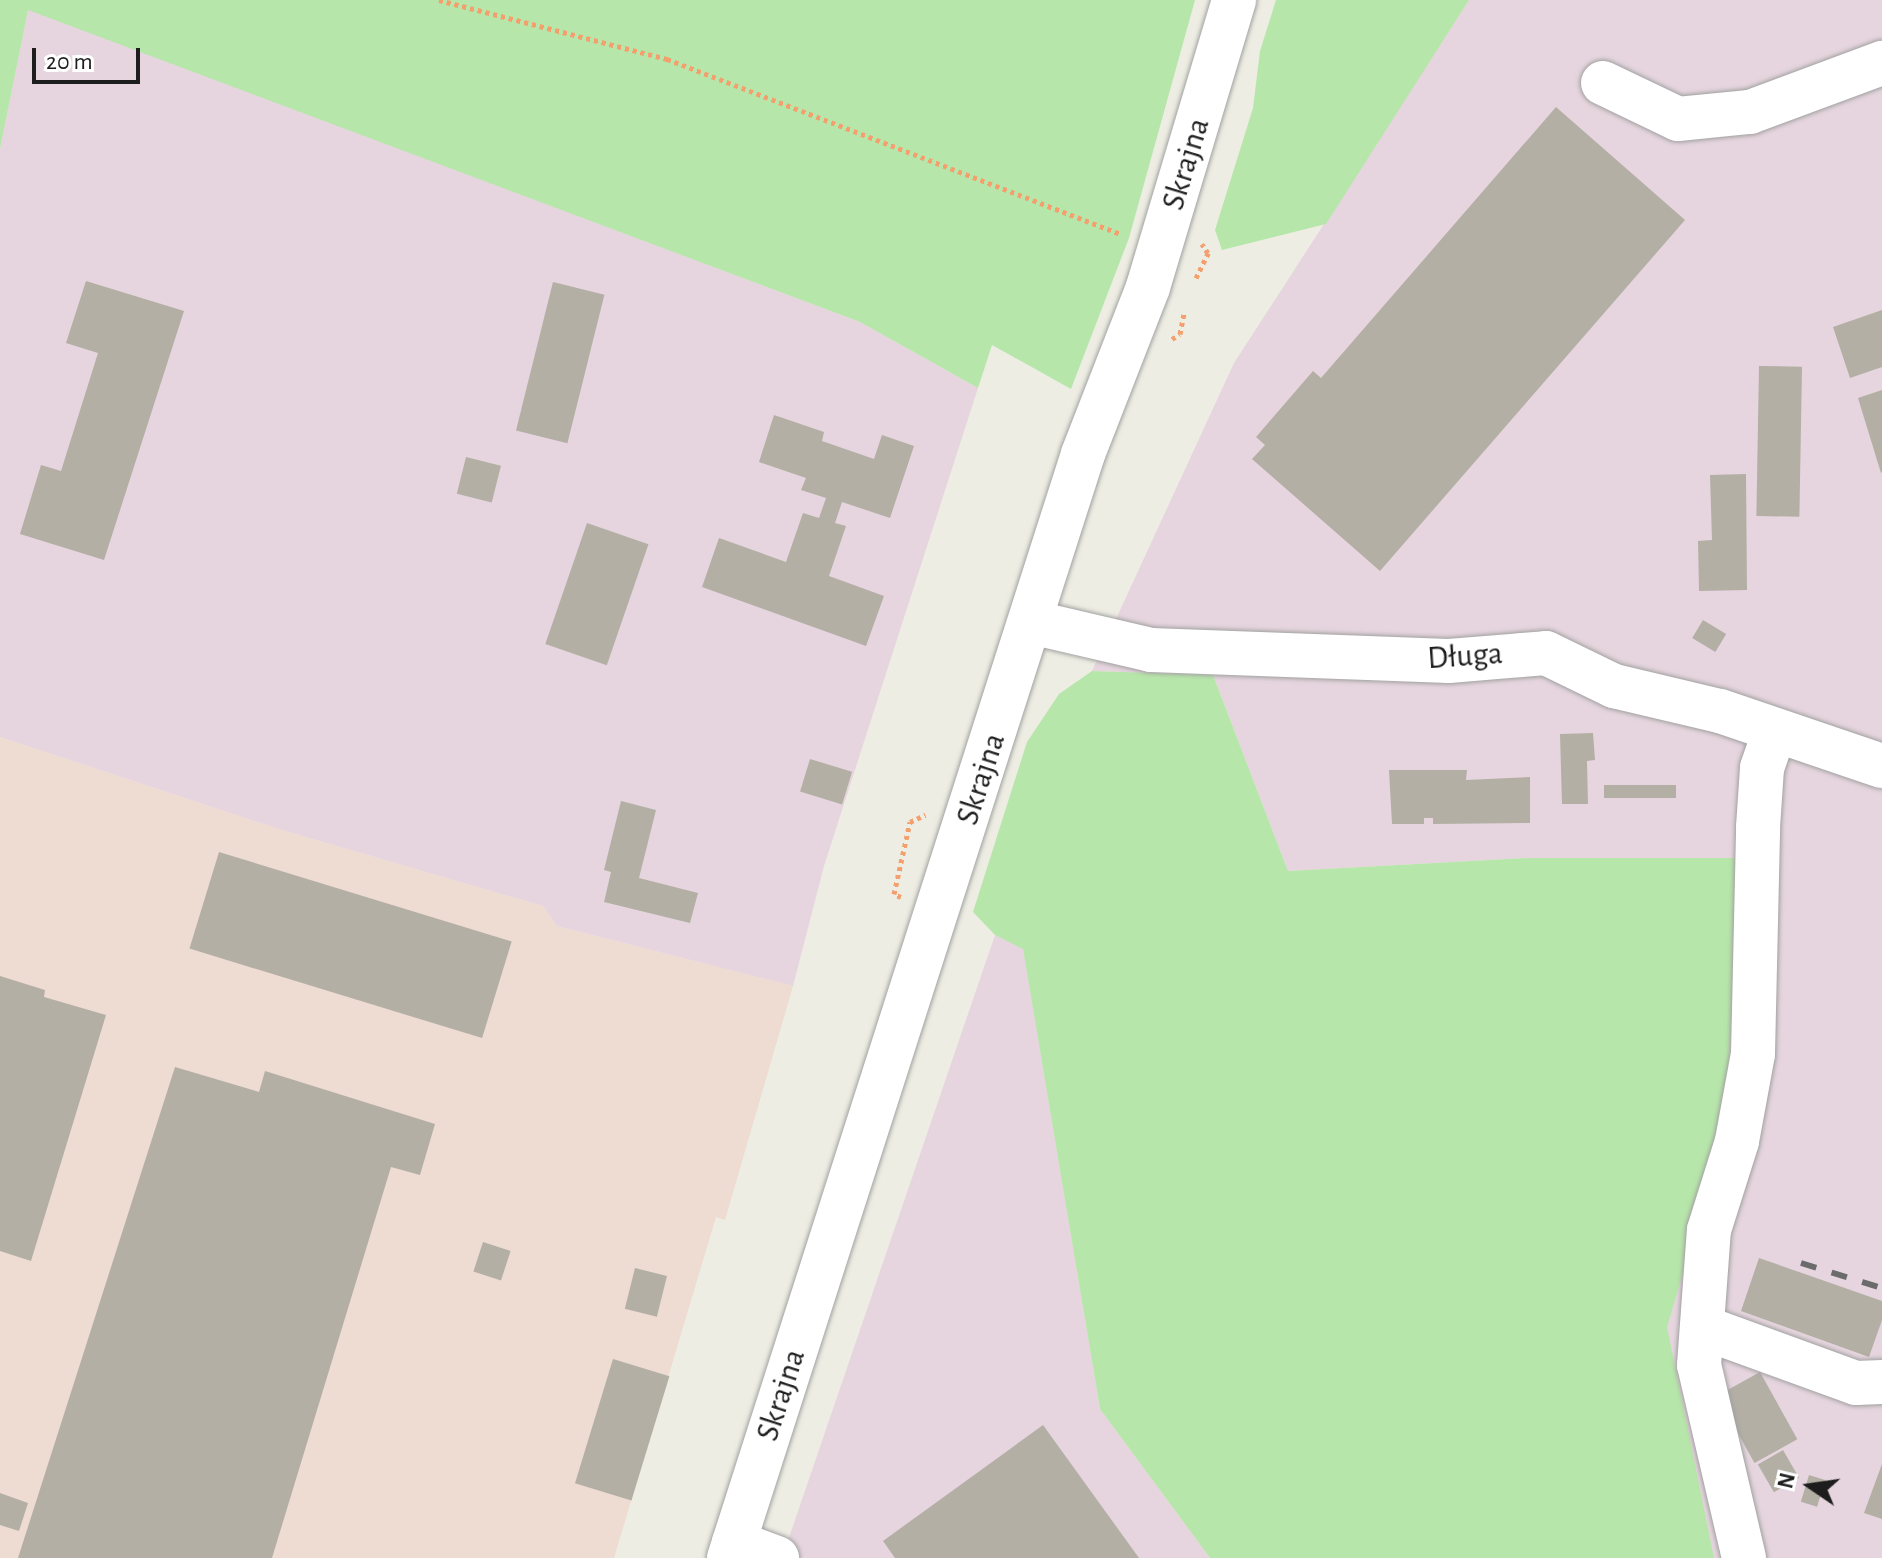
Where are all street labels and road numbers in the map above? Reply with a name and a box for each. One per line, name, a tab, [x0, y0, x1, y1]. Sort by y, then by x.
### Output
street label: Skrajna	[1154, 113, 1218, 215]
street label: Długa	[1426, 634, 1504, 678]
street label: Skrajna	[948, 728, 1014, 830]
street label: Skrajna	[748, 1344, 814, 1446]

